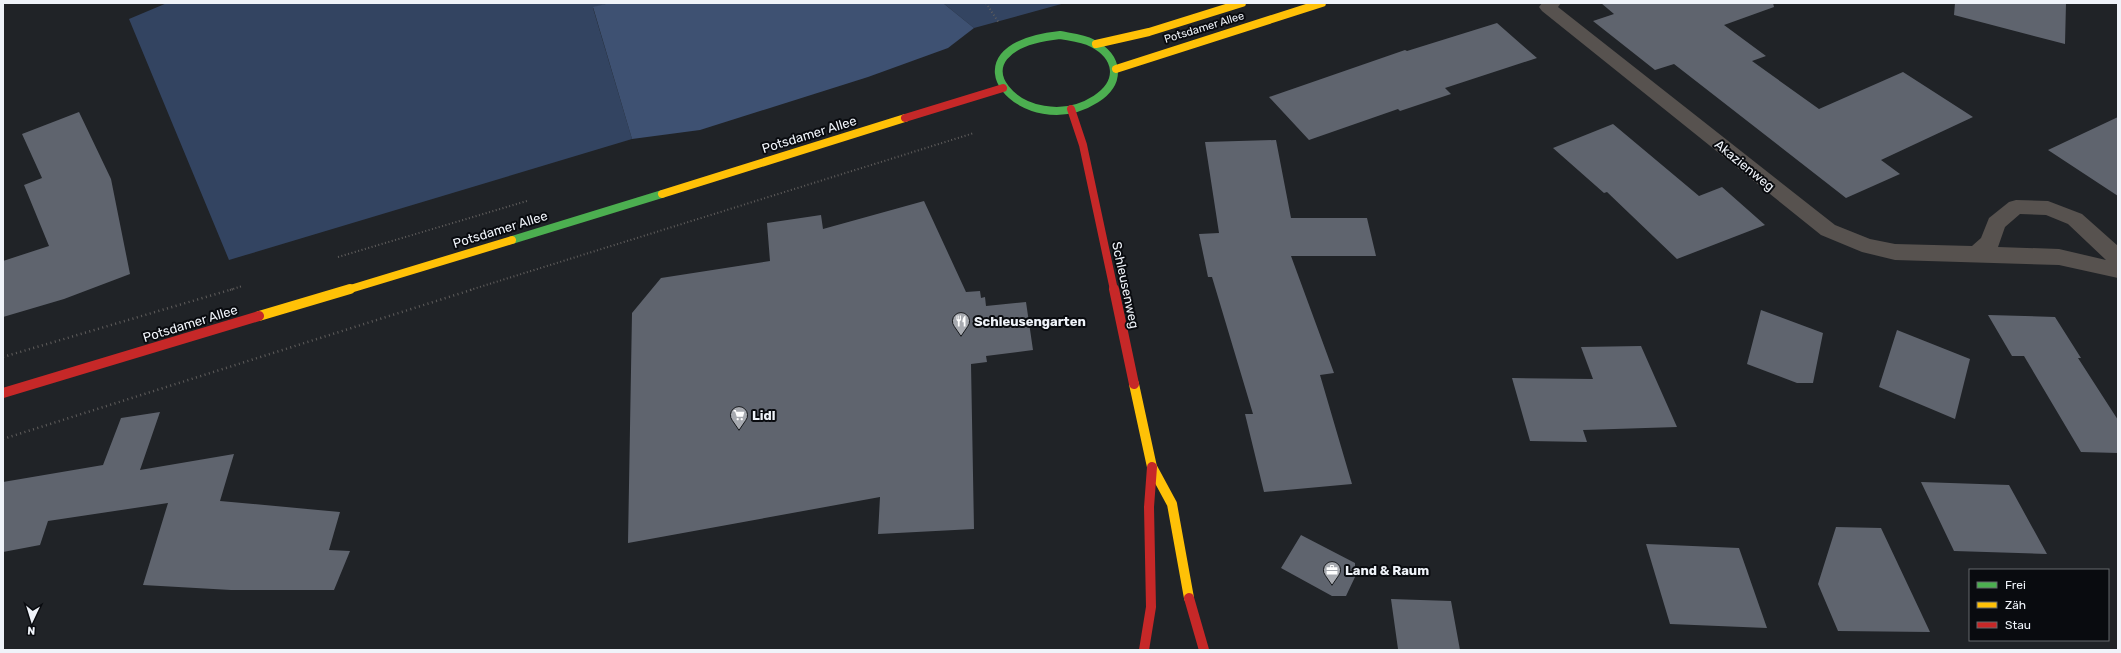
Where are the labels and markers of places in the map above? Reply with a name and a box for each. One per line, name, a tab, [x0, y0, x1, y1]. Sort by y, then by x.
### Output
restaurant icon: Schleusengarten	[951, 311, 971, 336]
place label: Schleusengarten	[974, 314, 1086, 329]
supermarket icon: Lidl	[729, 405, 749, 430]
place label: Lidl	[752, 408, 775, 423]
office icon: Land & Raum	[1322, 560, 1342, 585]
place label: Land & Raum	[1345, 563, 1429, 578]

